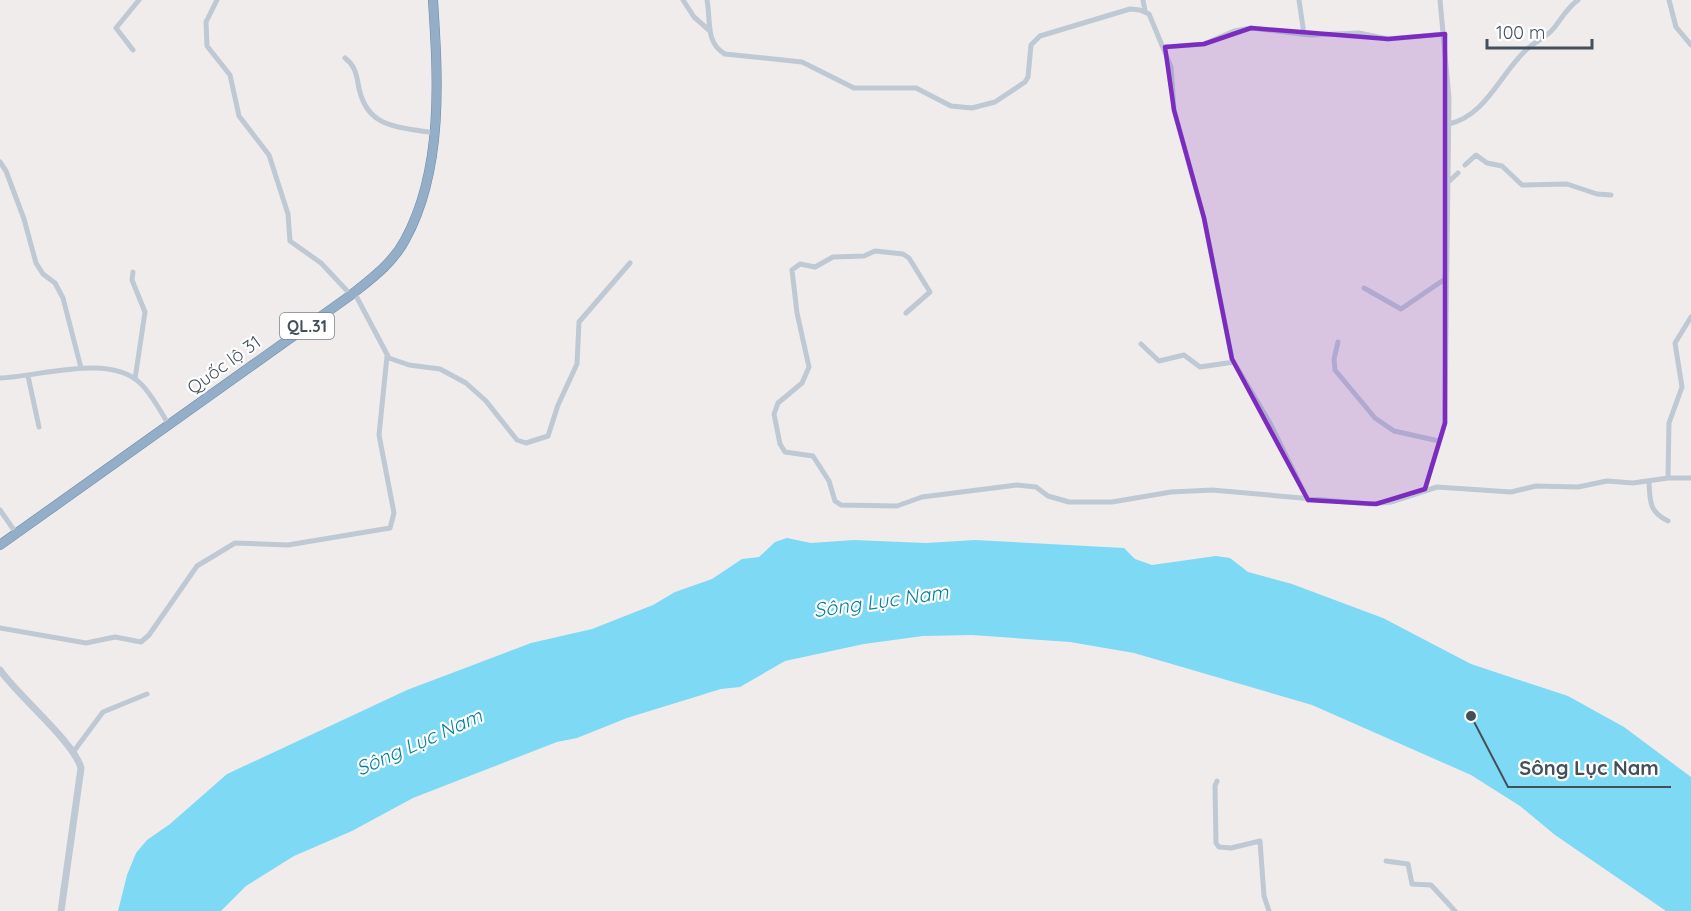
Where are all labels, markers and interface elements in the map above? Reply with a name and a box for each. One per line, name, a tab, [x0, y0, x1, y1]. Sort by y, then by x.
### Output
scale bar	[1487, 12, 1592, 50]
text: 100 m	[1496, 21, 1545, 44]
road number: QL.31	[280, 313, 334, 339]
street label: Quốc lộ 31	[182, 330, 265, 399]
water label: Sông Lục Nam	[812, 579, 951, 622]
water label: Sông Lục Nam	[352, 702, 486, 781]
callout: Sông Lục Nam	[1508, 749, 1671, 787]
text: Sông Lục Nam	[1519, 755, 1659, 780]

